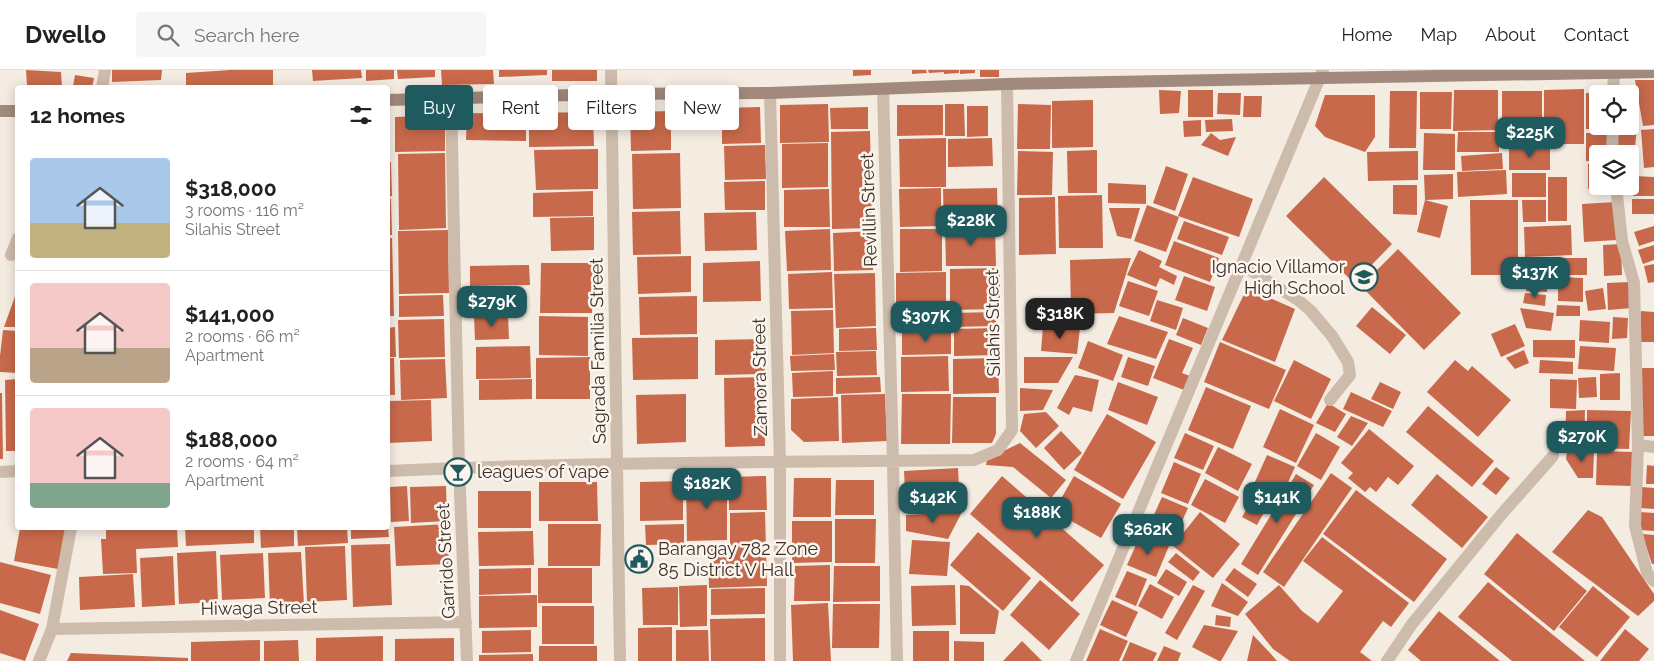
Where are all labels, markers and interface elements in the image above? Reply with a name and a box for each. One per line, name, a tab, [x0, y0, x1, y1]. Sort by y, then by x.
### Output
search box	[136, 12, 486, 57]
text: Dwello	[25, 20, 106, 49]
icon: search	[154, 21, 182, 49]
text: Search here	[194, 24, 300, 46]
text: Home	[1341, 24, 1392, 45]
text: Map	[1420, 24, 1457, 45]
text: About	[1485, 24, 1536, 45]
text: Contact	[1564, 24, 1629, 45]
chip: Buy	[405, 85, 473, 130]
chip: Rent	[483, 85, 558, 130]
chip: Filters	[568, 85, 655, 130]
chip: New	[665, 85, 739, 130]
map controls	[1589, 85, 1639, 195]
button: locate	[1589, 85, 1639, 135]
icon: filters	[347, 101, 375, 129]
text: 12 homes	[30, 103, 125, 128]
pin: $225K	[1495, 116, 1565, 159]
text: $225K	[1506, 123, 1554, 142]
button: layers	[1589, 145, 1639, 195]
street label: Revillin Street	[856, 153, 881, 267]
text: $318,000	[185, 176, 277, 201]
icon: home	[70, 178, 130, 238]
text: 3 rooms · 116 m²	[185, 201, 304, 220]
pin: $228K	[936, 204, 1006, 247]
text: $228K	[947, 211, 995, 230]
text: Silahis Street	[185, 220, 280, 239]
place label: Ignacio Villamor High School	[1211, 256, 1346, 298]
pin: $137K	[1500, 256, 1570, 299]
street label: Sagrada Familia Street	[585, 258, 610, 444]
school or university icon: Ignacio Villamor High School	[1349, 262, 1379, 292]
text: $137K	[1512, 263, 1558, 282]
street label: Silahis Street	[981, 269, 1004, 377]
pin: $279K	[457, 286, 527, 328]
text: $279K	[468, 292, 516, 311]
pin: $318K	[1025, 298, 1095, 340]
pin: $307K	[891, 300, 961, 343]
text: $141,000	[185, 302, 275, 327]
icon: home	[70, 303, 130, 363]
text: $318K	[1036, 304, 1084, 323]
text: $307K	[902, 307, 950, 326]
street label: Zamora Street	[748, 317, 771, 437]
text: 2 rooms · 66 m²	[185, 327, 300, 346]
text: Apartment	[185, 346, 264, 365]
pin: $270K	[1547, 420, 1617, 463]
text: $188,000	[185, 427, 278, 452]
text: $270K	[1558, 427, 1606, 446]
icon: home	[70, 428, 130, 488]
text: 2 rooms · 64 m²	[185, 452, 299, 471]
bar icon: leagues of vape	[443, 457, 473, 487]
place label: leagues of vape	[477, 461, 609, 482]
pin: $182K	[672, 468, 742, 510]
text: Apartment	[185, 471, 264, 490]
text: $182K	[683, 474, 731, 493]
pin: $142K	[898, 482, 968, 524]
pin: $141K	[1242, 482, 1312, 524]
text: $142K	[910, 488, 956, 507]
text: $141K	[1254, 488, 1300, 507]
pin: $188K	[1002, 496, 1072, 539]
street label: Garrido Street	[432, 503, 459, 619]
text: $188K	[1013, 503, 1061, 522]
pin: $262K	[1113, 514, 1183, 556]
text: $262K	[1124, 520, 1172, 539]
place label: Barangay 782 Zone 85 District V Hall	[658, 538, 818, 580]
public building icon: Barangay 782 Zone 85 District V Hall	[624, 544, 654, 574]
street label: Hiwaga Street	[200, 596, 318, 619]

